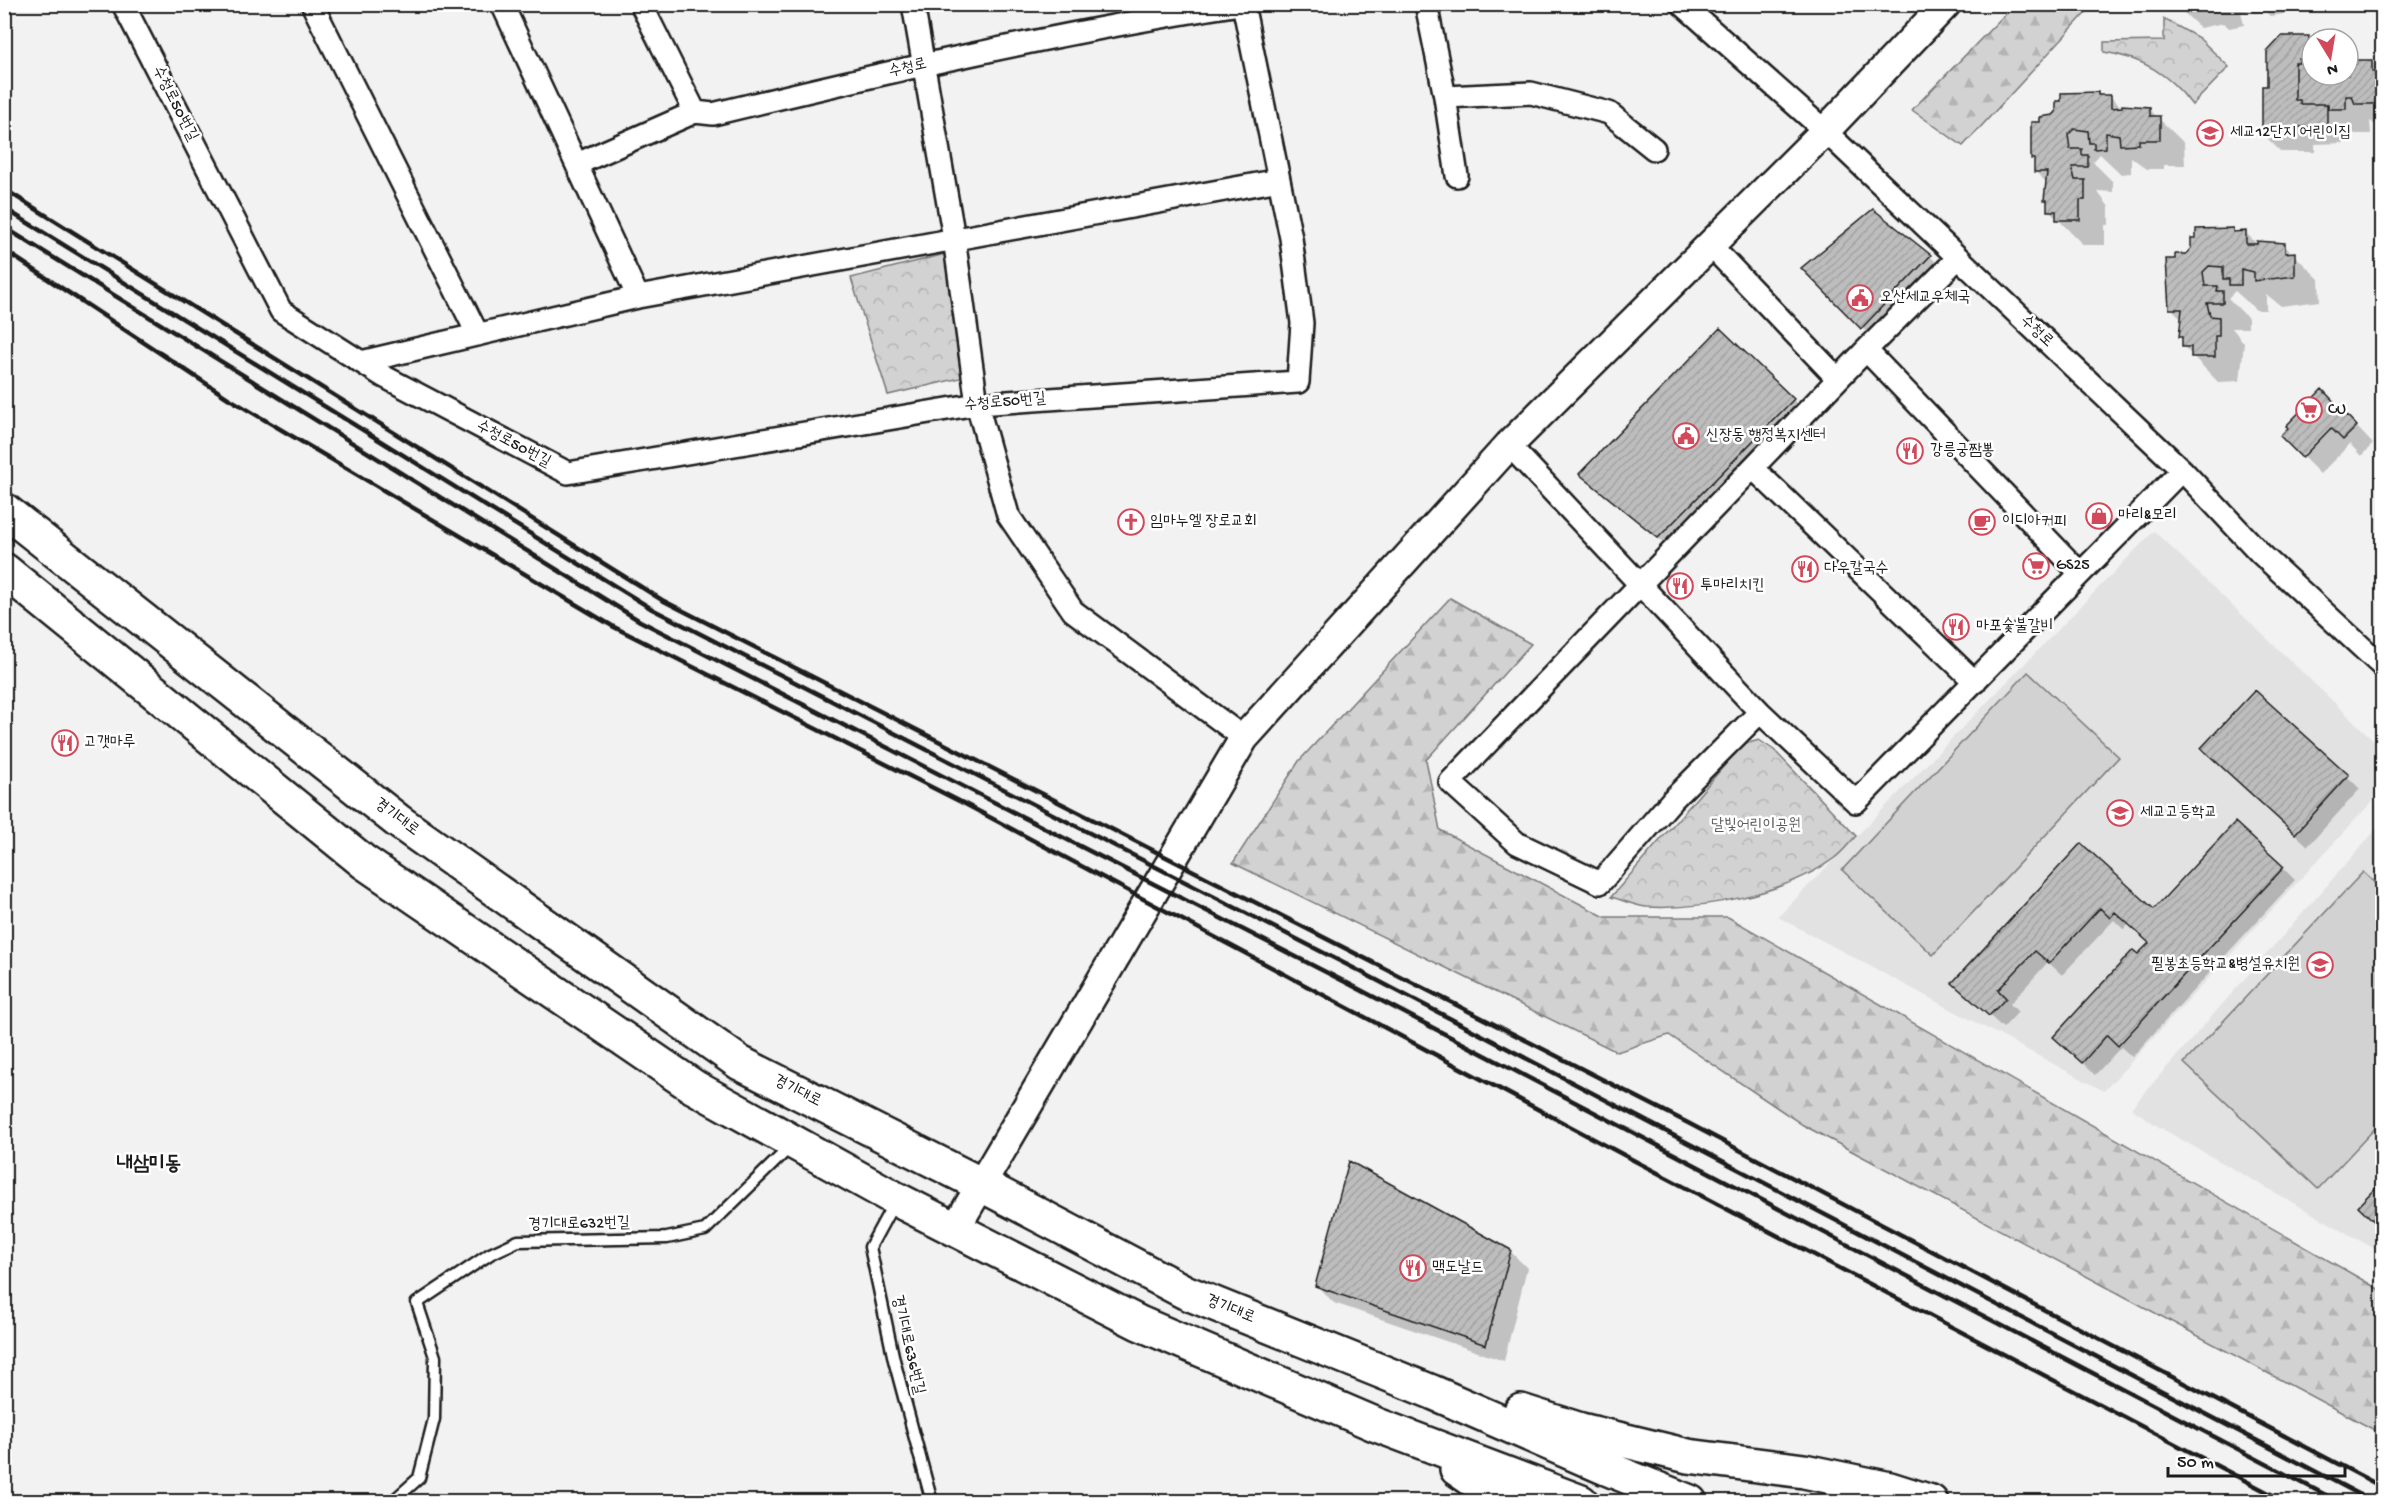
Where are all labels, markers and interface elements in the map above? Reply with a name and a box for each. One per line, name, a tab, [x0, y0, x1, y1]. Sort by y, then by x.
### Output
north arrow	[2300, 27, 2360, 87]
street label: 수청로	[887, 55, 929, 83]
text: N	[2325, 58, 2339, 79]
street label: 수청로50번길	[147, 63, 201, 145]
school or university icon: 세교12단지 어린이집	[2195, 118, 2225, 148]
place label: 세교12단지 어린이집	[2230, 124, 2351, 143]
public building icon: 오산세교우체국	[1845, 283, 1875, 313]
place label: 오산세교우체국	[1880, 289, 1970, 308]
street label: 수청로	[2015, 312, 2057, 352]
street label: 수청로50번길	[963, 390, 1047, 416]
supermarket icon: CU	[2294, 395, 2324, 425]
place label: CU	[2328, 401, 2346, 420]
street label: 수청로50번길	[472, 417, 554, 473]
public building icon: 신장동 행정복지센터	[1671, 421, 1701, 451]
place label: 신장동 행정복지센터	[1706, 427, 1826, 446]
restaurant icon: 강릉궁짬뽕	[1895, 436, 1925, 466]
place label: 강릉궁짬뽕	[1930, 441, 1994, 461]
shop icon: 마리&모리	[2084, 501, 2114, 531]
church icon: 임마누엘 장로교회	[1116, 507, 1146, 537]
cafe icon: 이디아커피	[1967, 507, 1997, 537]
place label: 마리&모리	[2118, 507, 2177, 526]
place label: 임마누엘 장로교회	[1150, 513, 1257, 532]
place label: 이디아커피	[2002, 513, 2066, 532]
supermarket icon: GS25	[2021, 551, 2051, 581]
restaurant icon: 다우칼국수	[1790, 554, 1820, 584]
place label: GS25	[2056, 557, 2090, 576]
place label: 다우칼국수	[1824, 560, 1889, 579]
restaurant icon: 투마리치킨	[1665, 571, 1695, 601]
place label: 투마리치킨	[1700, 577, 1764, 596]
restaurant icon: 마포숯불갈비	[1941, 612, 1971, 642]
place label: 마포숯불갈비	[1976, 617, 2053, 637]
restaurant icon: 고갯마루	[50, 728, 80, 758]
place label: 고갯마루	[84, 734, 136, 753]
street label: 경기대로	[370, 795, 422, 841]
school or university icon: 세교고등학교	[2105, 798, 2135, 828]
place label: 세교고등학교	[2140, 804, 2217, 823]
park label: 달빛어린이공원	[1711, 816, 1801, 836]
school or university icon: 필봉초등학교&병설유치원	[2305, 950, 2335, 980]
place label: 필봉초등학교&병설유치원	[2151, 955, 2300, 975]
street label: 경기대로	[770, 1072, 824, 1112]
district label: 내삼미동	[117, 1154, 181, 1177]
street label: 경기대로632번길	[528, 1215, 630, 1235]
restaurant icon: 맥도날드	[1398, 1253, 1428, 1283]
place label: 맥도날드	[1432, 1259, 1484, 1278]
street label: 경기대로	[1203, 1292, 1257, 1328]
street label: 경기대로636번길	[886, 1293, 928, 1397]
scale bar	[2168, 1440, 2345, 1478]
text: 50 m	[2177, 1453, 2214, 1474]

